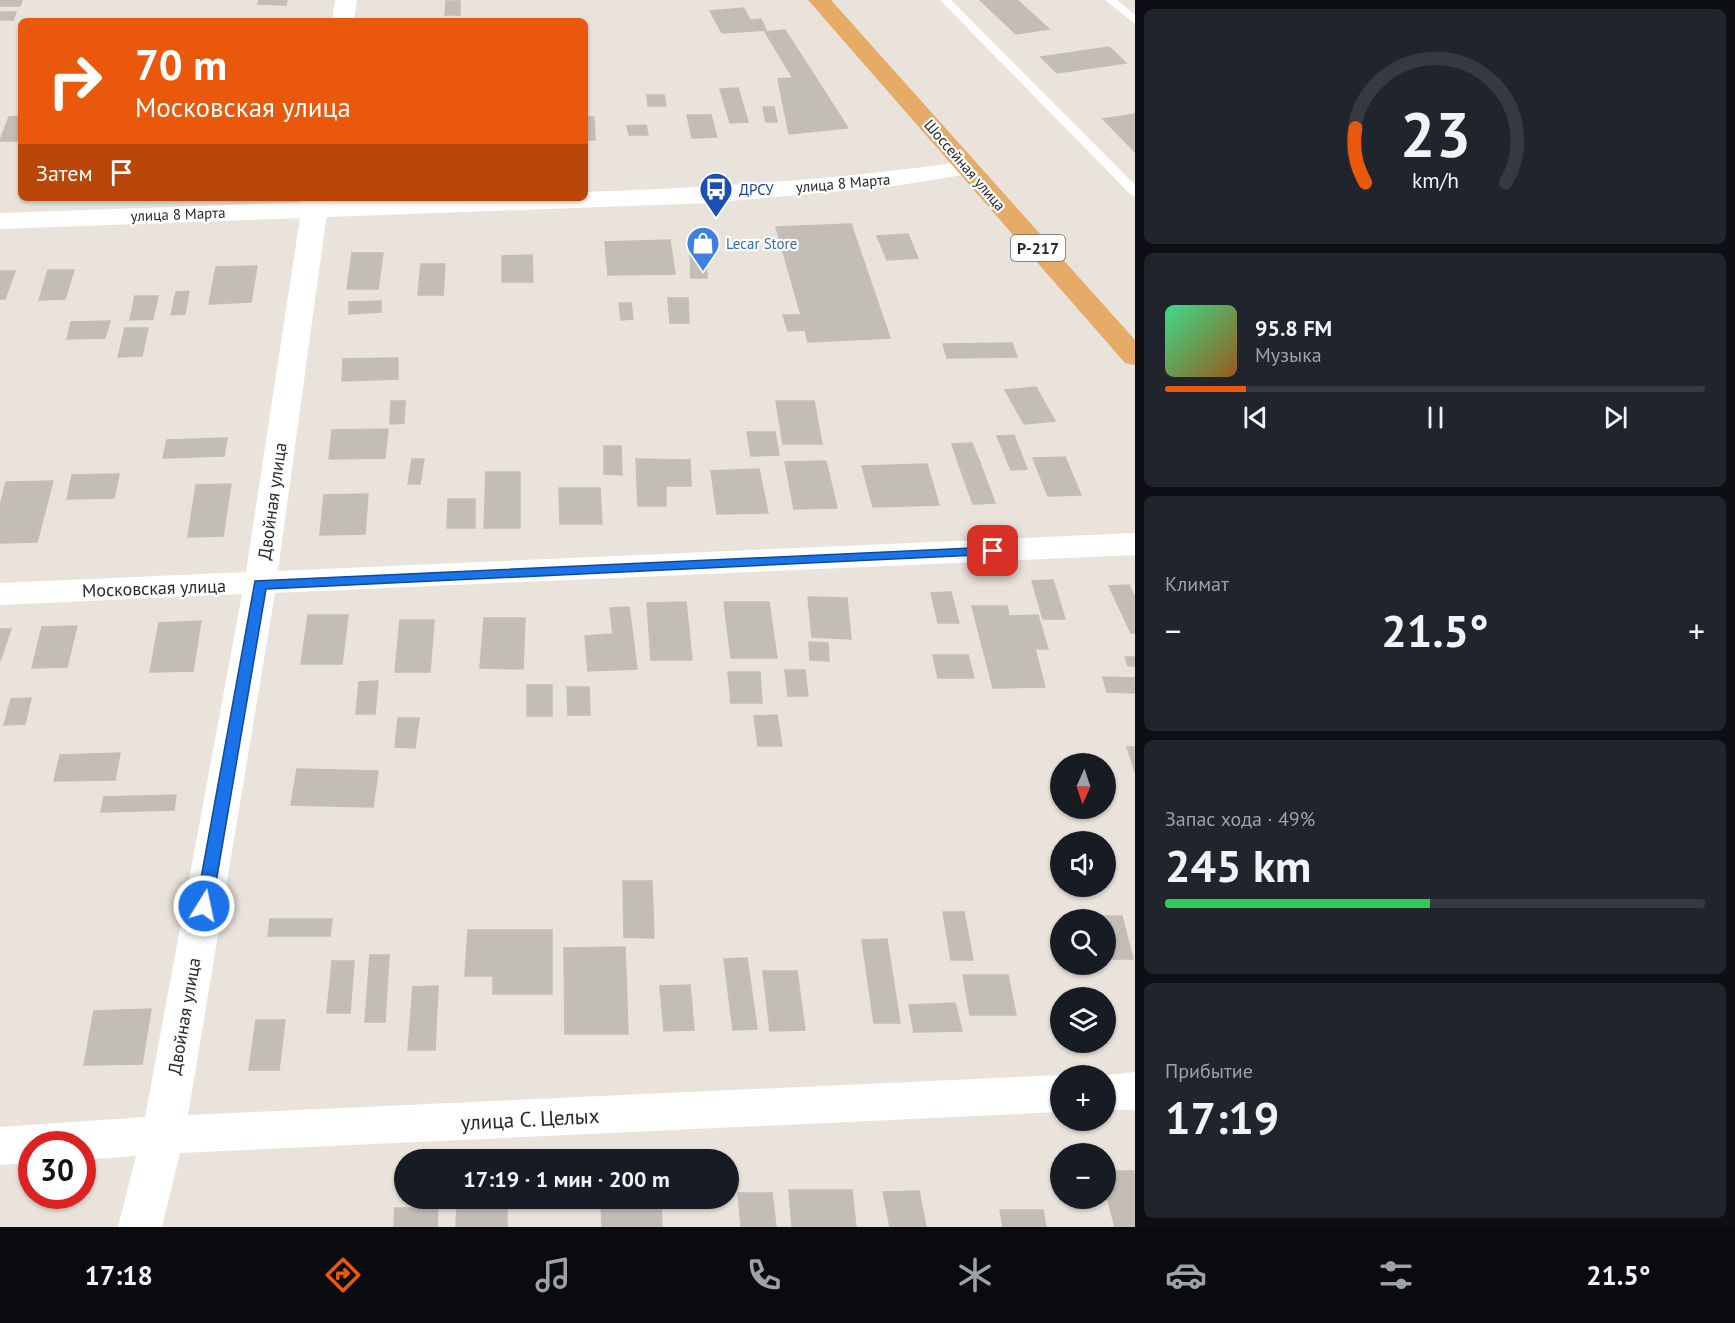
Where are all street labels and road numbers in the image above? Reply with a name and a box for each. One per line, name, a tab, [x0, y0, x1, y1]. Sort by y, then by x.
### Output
street label: Шоссейная улица	[920, 115, 1010, 215]
street label: улица 8 Марта	[795, 169, 891, 197]
street label: улица 8 Марта	[130, 203, 226, 225]
road number: Р-217	[1011, 235, 1065, 261]
street label: Двойная улица	[252, 441, 292, 561]
street label: Московская улица	[82, 574, 226, 602]
street label: Двойная улица	[162, 956, 206, 1076]
street label: улица С. Целых	[460, 1102, 600, 1136]

